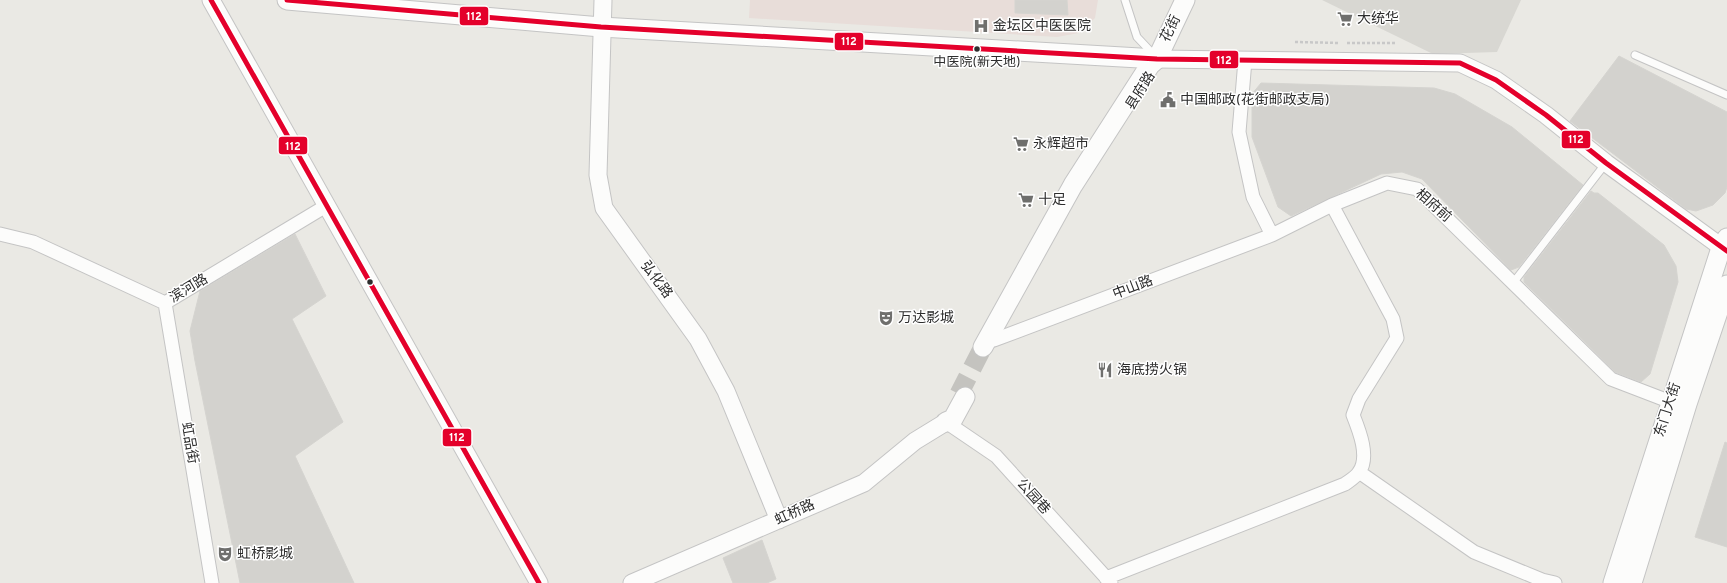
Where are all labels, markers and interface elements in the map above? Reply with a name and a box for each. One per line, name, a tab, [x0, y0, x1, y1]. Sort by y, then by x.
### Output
line badge: 112	[459, 6, 489, 26]
text: 112	[466, 10, 482, 24]
supermarket icon: 大统华	[1336, 10, 1354, 28]
place label: 大统华	[1357, 10, 1399, 28]
street label: 花街	[1157, 13, 1185, 45]
hospital icon: 金坛区中医医院	[972, 17, 990, 35]
place label: 金坛区中医医院	[993, 18, 1091, 35]
line badge: 112	[834, 32, 864, 51]
text: 112	[841, 35, 857, 49]
marker: 中医院(新天地)	[972, 44, 982, 54]
line badge: 112	[1209, 50, 1239, 69]
text: 112	[1216, 54, 1232, 68]
place label: 中医院(新天地)	[934, 55, 1020, 71]
street label: 县府路	[1123, 69, 1159, 113]
public building icon: 中国邮政(花街邮政支局)	[1159, 91, 1177, 109]
place label: 中国邮政(花街邮政支局)	[1180, 92, 1330, 109]
line badge: 112	[1561, 130, 1591, 149]
text: 112	[1568, 133, 1584, 147]
supermarket icon: 永辉超市	[1012, 135, 1030, 153]
line badge: 112	[278, 136, 308, 155]
place label: 永辉超市	[1033, 136, 1089, 153]
text: 112	[285, 140, 301, 154]
street label: 相府前	[1412, 185, 1455, 226]
supermarket icon: 十足	[1017, 191, 1035, 209]
place label: 十足	[1038, 192, 1066, 209]
street label: 弘化路	[637, 258, 676, 302]
street label: 滨河路	[167, 271, 211, 307]
street label: 中山路	[1110, 273, 1156, 303]
unlabelled marker	[365, 277, 375, 287]
theatre icon: 万达影城	[877, 309, 895, 327]
place label: 万达影城	[898, 310, 954, 327]
restaurant icon: 海底捞火锅	[1096, 361, 1114, 379]
place label: 海底捞火锅	[1117, 362, 1187, 379]
street label: 东门大街	[1651, 381, 1685, 439]
street label: 虹品街	[177, 421, 201, 465]
line badge: 112	[442, 428, 472, 447]
text: 112	[449, 431, 465, 445]
street label: 公园巷	[1013, 476, 1053, 518]
street label: 虹桥路	[772, 497, 818, 529]
theatre icon: 虹桥影城	[216, 545, 234, 563]
place label: 虹桥影城	[237, 546, 293, 563]

